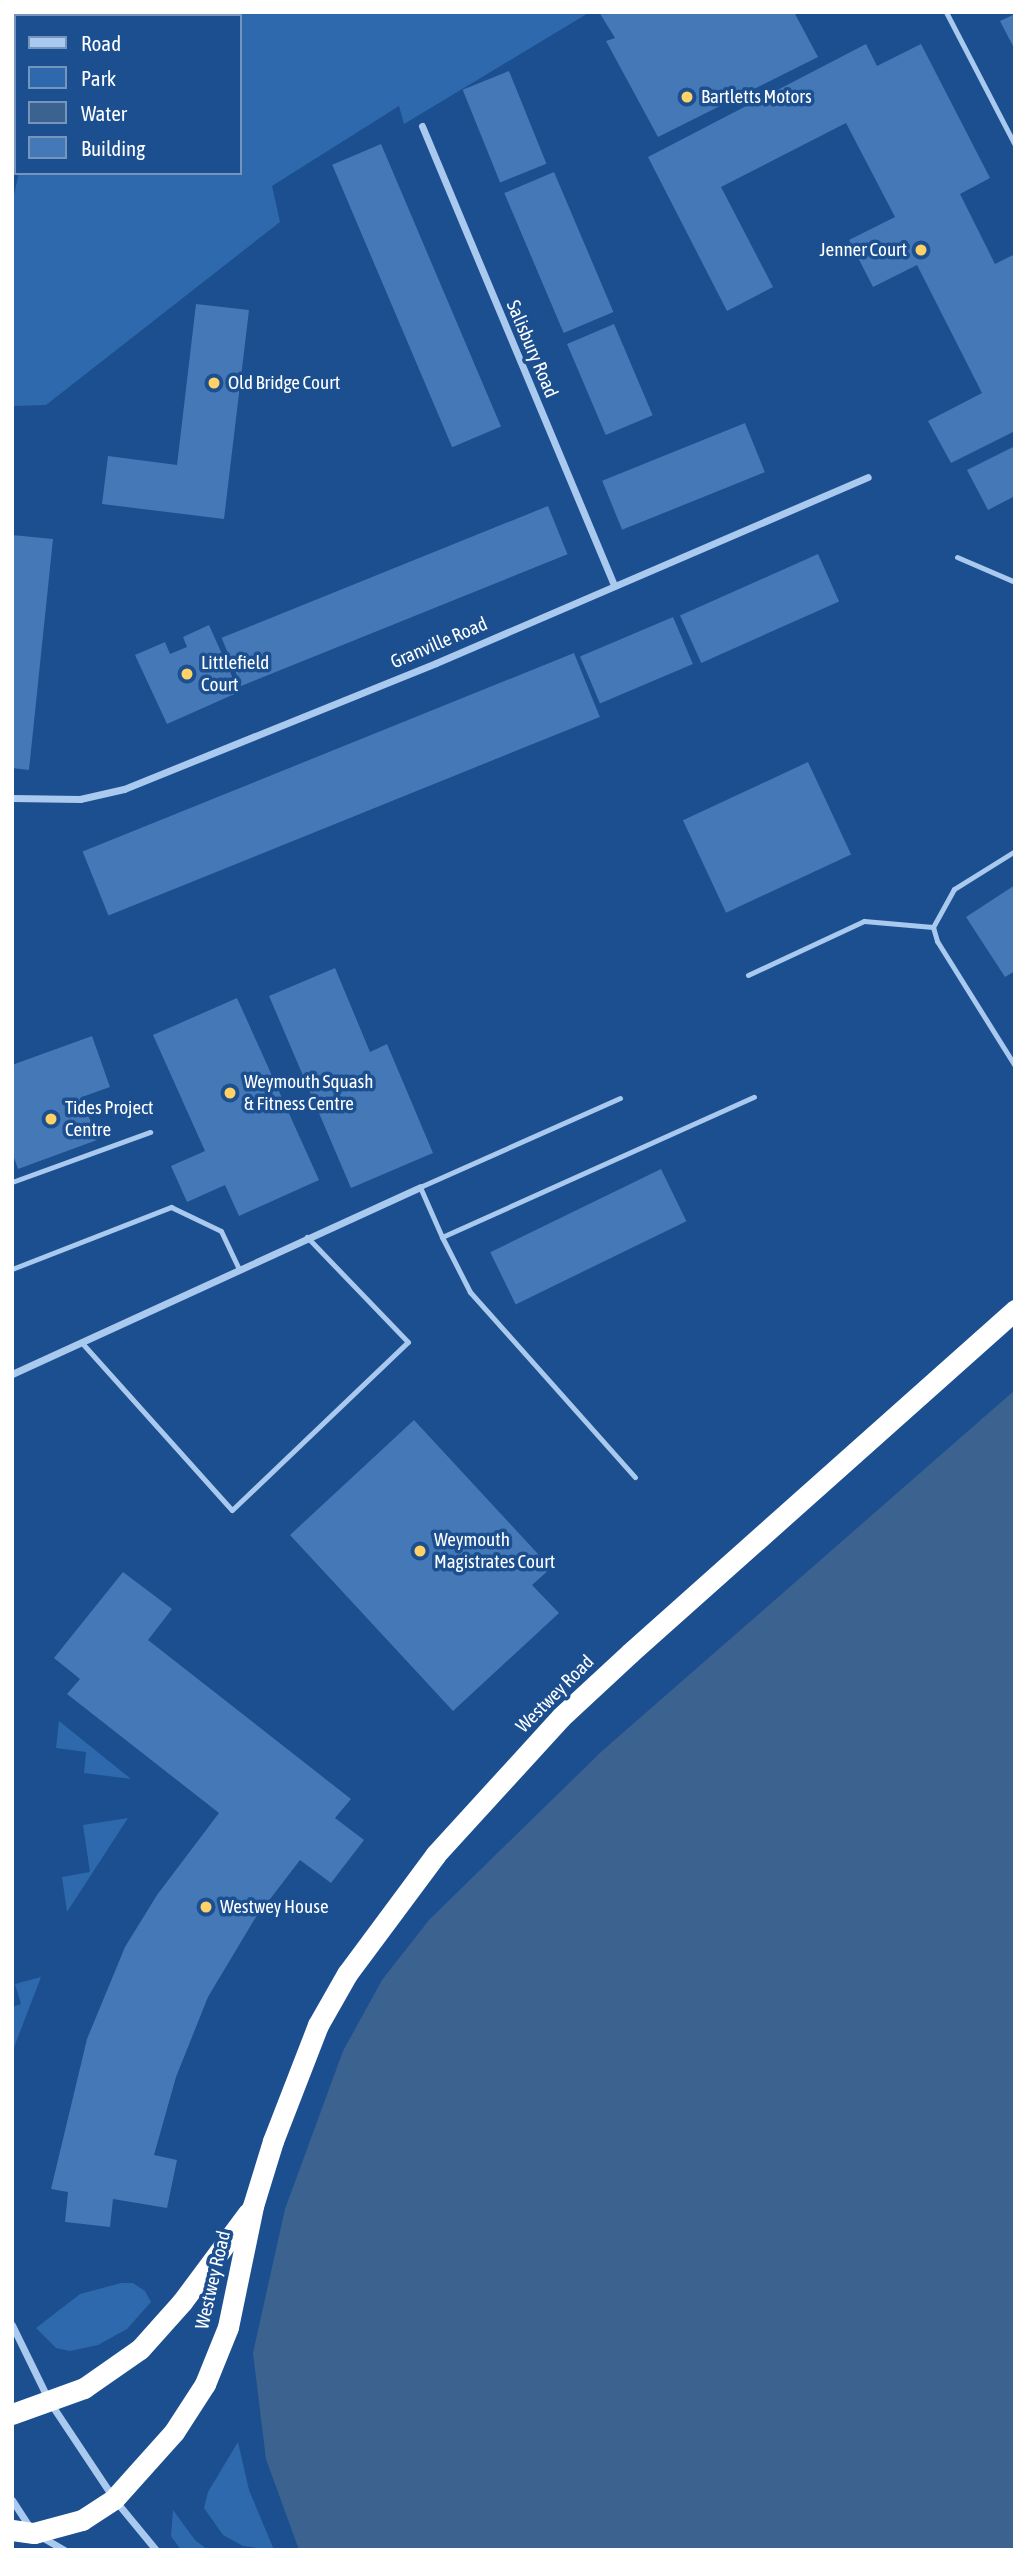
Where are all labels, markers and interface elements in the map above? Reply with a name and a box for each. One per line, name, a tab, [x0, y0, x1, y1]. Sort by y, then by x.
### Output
legend	[14, 14, 242, 175]
text: Road	[81, 31, 121, 55]
text: Park	[81, 66, 116, 90]
place label: Bartletts Motors	[701, 86, 812, 108]
marker: Bartletts Motors	[679, 89, 695, 105]
text: Water	[81, 101, 127, 125]
text: Building	[81, 136, 145, 160]
place label: Jenner Court	[819, 239, 907, 261]
marker: Jenner Court	[913, 242, 929, 258]
street label: Salisbury Road	[501, 297, 563, 401]
place label: Old Bridge Court	[228, 372, 340, 394]
marker: Old Bridge Court	[206, 375, 222, 391]
street label: Granville Road	[387, 612, 491, 674]
place label: Littlefield Court	[201, 652, 269, 696]
marker: Littlefield Court	[179, 666, 195, 682]
place label: Weymouth Squash & Fitness Centre	[244, 1071, 373, 1115]
marker: Weymouth Squash & Fitness Centre	[222, 1085, 238, 1101]
place label: Tides Project Centre	[65, 1097, 154, 1141]
marker: Tides Project Centre	[43, 1111, 59, 1127]
place label: Weymouth Magistrates Court	[434, 1529, 555, 1573]
marker: Weymouth Magistrates Court	[412, 1543, 428, 1559]
street label: Westwey Road	[511, 1650, 599, 1738]
place label: Westwey House	[220, 1896, 329, 1918]
marker: Westwey House	[198, 1899, 214, 1915]
street label: Westwey Road	[191, 2229, 235, 2331]

